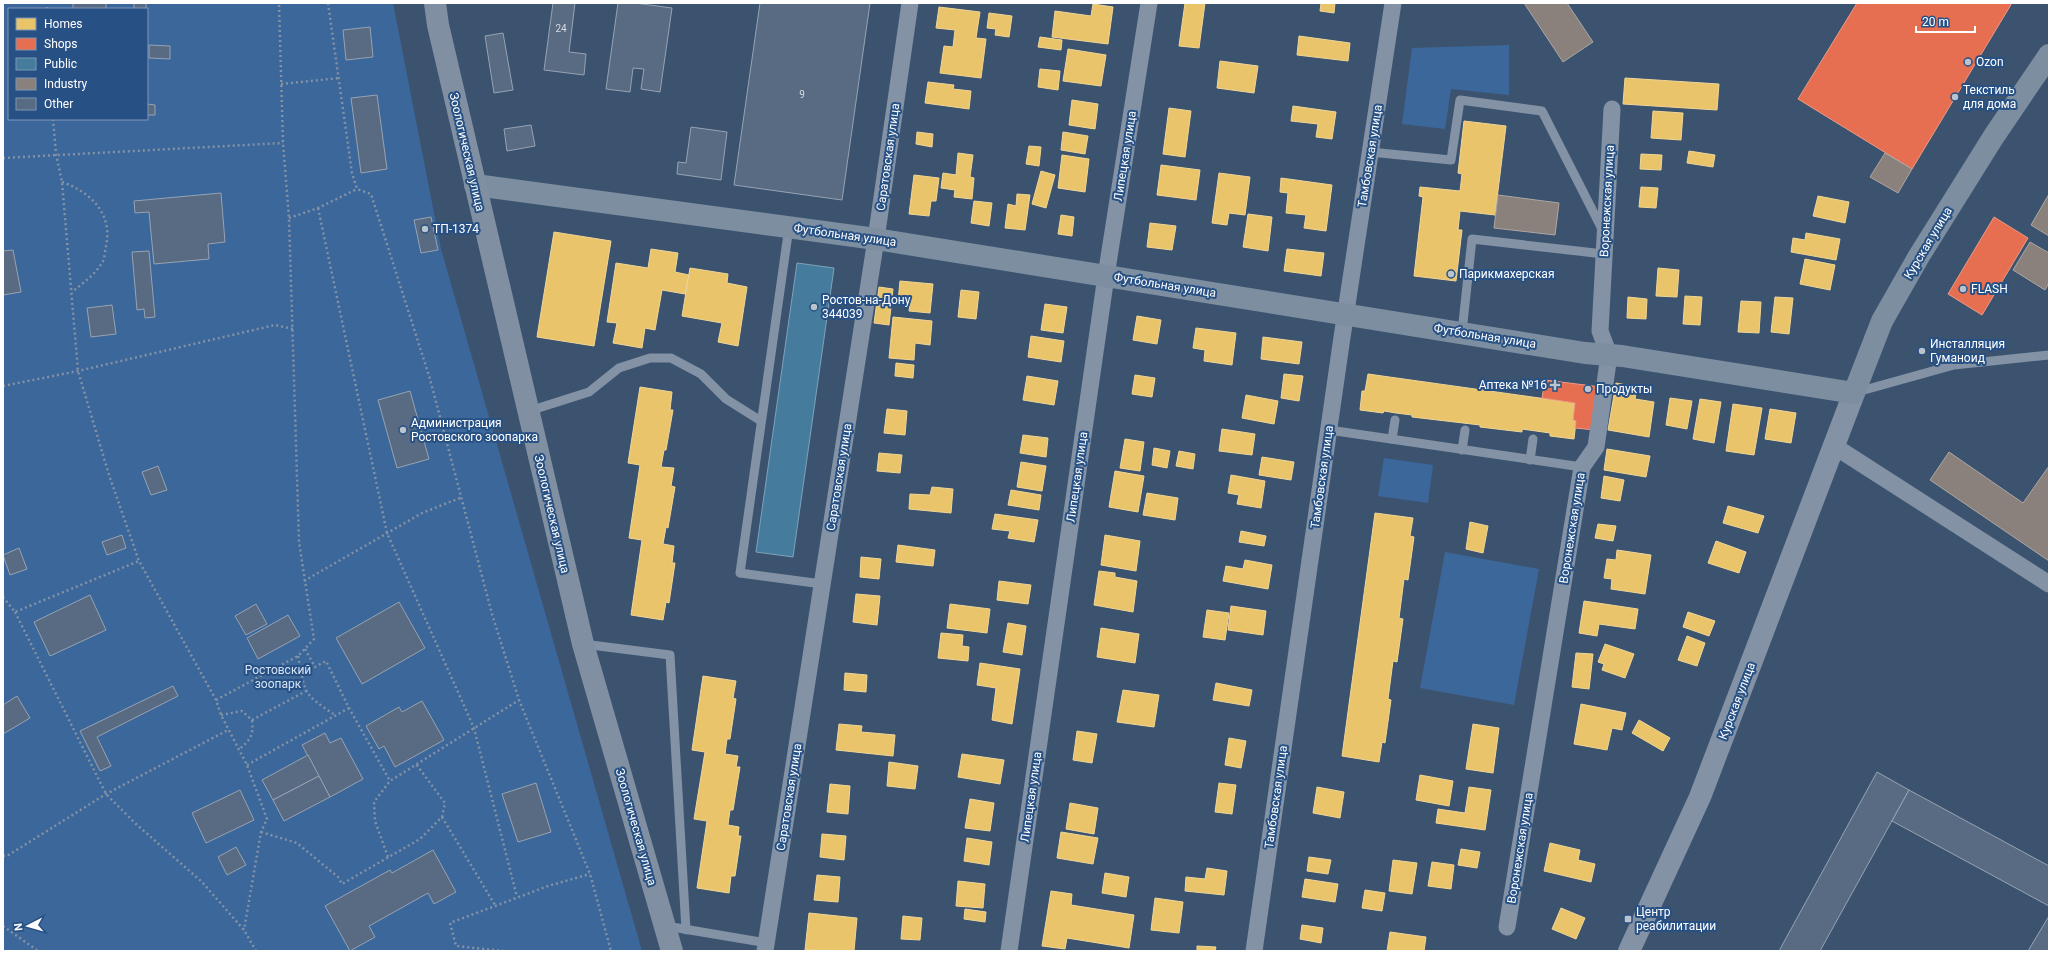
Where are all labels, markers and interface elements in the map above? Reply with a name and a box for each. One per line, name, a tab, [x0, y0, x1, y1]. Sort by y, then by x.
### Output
legend	[8, 8, 148, 120]
scale bar	[1916, 8, 1975, 34]
text: 20 m	[1922, 15, 1949, 29]
text: Homes	[44, 17, 82, 31]
house number: 24	[555, 23, 567, 34]
text: Shops	[44, 37, 78, 51]
place label: Ozon	[1976, 55, 2004, 69]
text: Public	[44, 57, 77, 71]
marker: Ozon	[1963, 57, 1973, 67]
text: Industry	[44, 77, 88, 91]
place label: Текстиль для дома	[1963, 83, 2016, 111]
house number: 9	[799, 89, 805, 100]
street label: Зоологическая улица	[447, 91, 487, 213]
marker: Текстиль для дома	[1950, 92, 1960, 102]
text: Other	[44, 97, 73, 111]
street label: Саратовская улица	[874, 102, 902, 212]
street label: Тамбовская улица	[1355, 104, 1385, 208]
street label: Липецкая улица	[1111, 110, 1139, 202]
street label: Воронежская улица	[1597, 145, 1617, 257]
street label: Курская улица	[1901, 204, 1955, 282]
street label: Футбольная улица	[793, 221, 897, 249]
place label: ТП-1374	[433, 222, 479, 236]
marker: ТП-1374	[420, 224, 430, 234]
place label: Парикмахерская	[1459, 267, 1554, 281]
marker: Парикмахерская	[1446, 269, 1456, 279]
street label: Футбольная улица	[1113, 270, 1217, 300]
place label: FLASH	[1971, 282, 2008, 296]
marker: FLASH	[1958, 284, 1968, 294]
place label: Ростов-на-Дону 344039	[822, 293, 911, 321]
marker: Ростов-на-Дону 344039	[809, 302, 819, 312]
street label: Футбольная улица	[1433, 321, 1537, 351]
place label: Инсталляция Гуманоид	[1930, 337, 2005, 365]
marker: Инсталляция Гуманоид	[1917, 346, 1927, 356]
place label: Аптека №16	[1479, 378, 1547, 392]
marker: Аптека №16	[1550, 380, 1560, 390]
place label: Продукты	[1596, 382, 1652, 396]
marker: Продукты	[1583, 384, 1593, 394]
place label: Администрация Ростовского зоопарка	[411, 416, 538, 444]
street label: Саратовская улица	[824, 422, 854, 532]
street label: Тамбовская улица	[1308, 424, 1336, 530]
marker: Администрация Ростовского зоопарка	[398, 425, 408, 435]
street label: Липецкая улица	[1064, 431, 1090, 523]
street label: Зоологическая улица	[532, 453, 572, 575]
street label: Воронежская улица	[1556, 472, 1588, 584]
street label: Курская улица	[1716, 660, 1758, 742]
park label: Ростовский зоопарк	[245, 663, 311, 691]
street label: Саратовская улица	[774, 742, 804, 852]
street label: Тамбовская улица	[1262, 744, 1290, 850]
street label: Липецкая улица	[1018, 751, 1044, 843]
street label: Зоологическая улица	[613, 767, 659, 887]
street label: Воронежская улица	[1504, 792, 1536, 904]
place label: Центр реабилитации	[1636, 905, 1716, 933]
north arrow	[8, 906, 48, 946]
marker: Центр реабилитации	[1623, 914, 1633, 924]
text: N	[12, 922, 25, 932]

